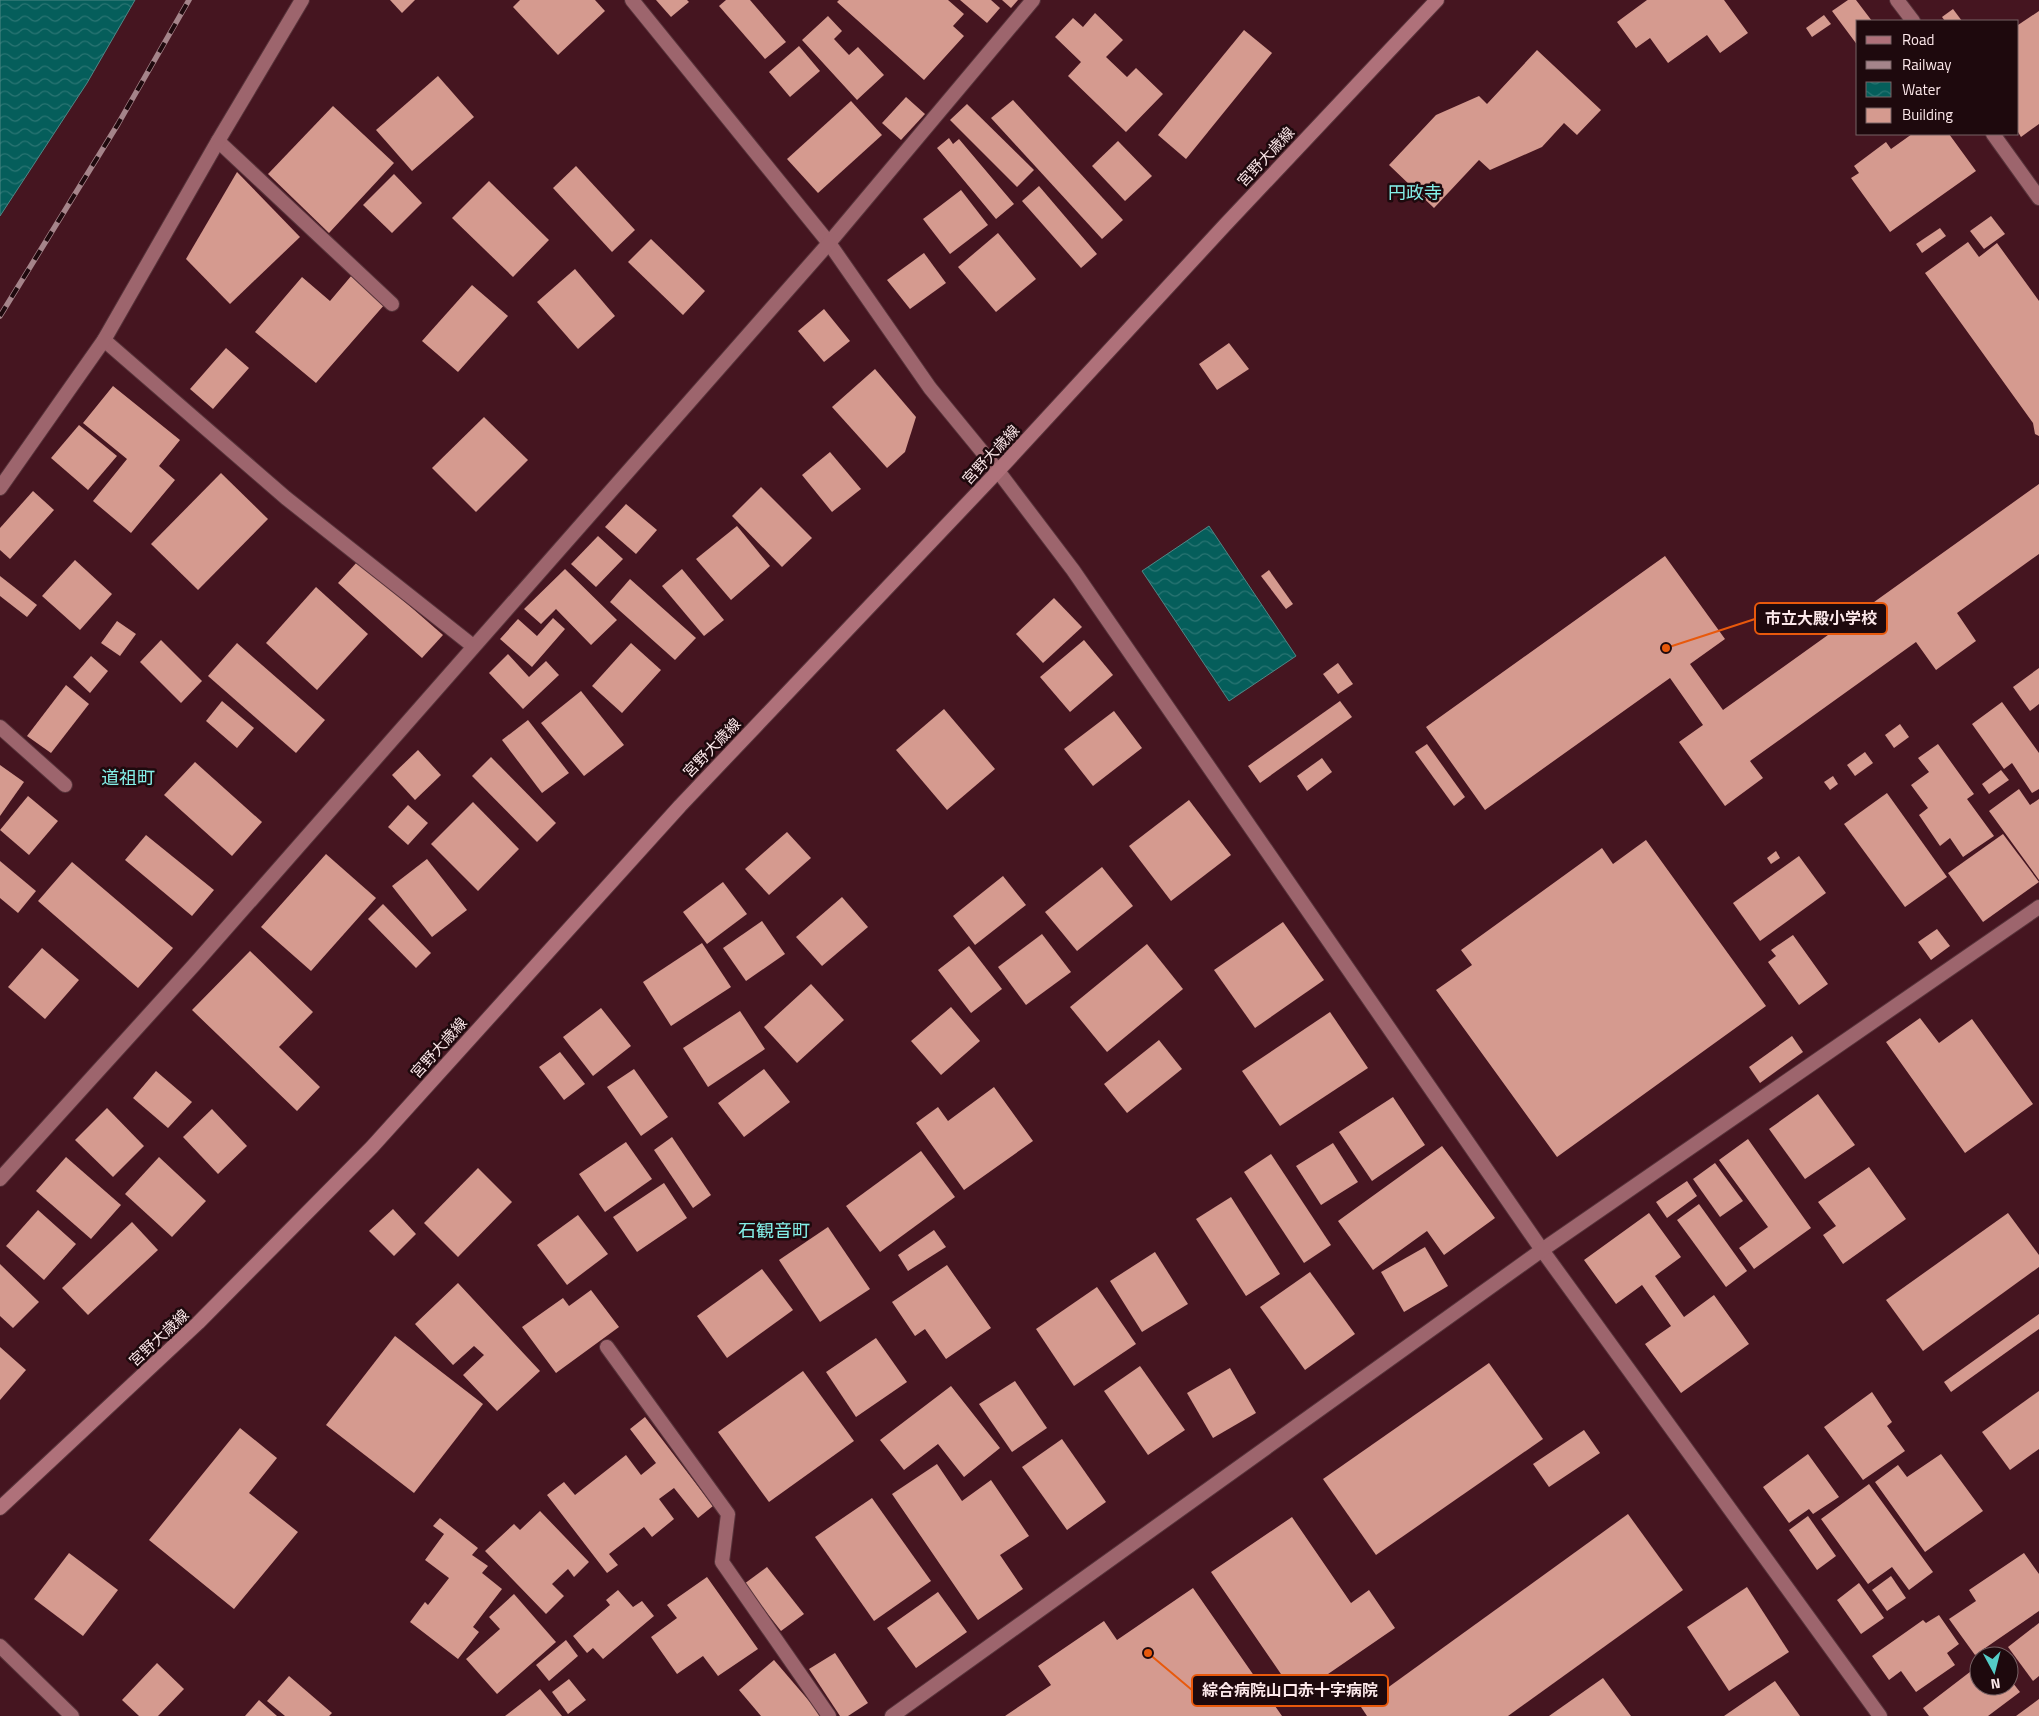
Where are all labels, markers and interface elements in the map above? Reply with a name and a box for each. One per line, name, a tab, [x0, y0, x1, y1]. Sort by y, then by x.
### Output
legend	[1856, 20, 2019, 135]
text: Road	[1902, 28, 1934, 51]
text: Railway	[1902, 53, 1952, 76]
text: Water	[1902, 78, 1941, 101]
text: Building	[1902, 103, 1953, 126]
street label: 宮野大歳線	[1232, 121, 1300, 192]
district label: 円政寺	[1388, 179, 1442, 206]
street label: 宮野大歳線	[957, 419, 1025, 490]
callout: 市立大殿小学校	[1755, 603, 1887, 634]
text: 市立大殿小学校	[1765, 606, 1877, 630]
street label: 宮野大歳線	[677, 713, 746, 783]
district label: 道祖町	[101, 764, 155, 791]
street label: 宮野大歳線	[405, 1012, 472, 1083]
district label: 石観音町	[738, 1217, 810, 1244]
street label: 宮野大歳線	[123, 1304, 194, 1372]
north arrow	[1969, 1646, 2019, 1696]
text: N	[1990, 1673, 2002, 1695]
callout: 綜合病院山口赤十字病院	[1192, 1675, 1388, 1706]
text: 綜合病院山口赤十字病院	[1202, 1678, 1378, 1702]

